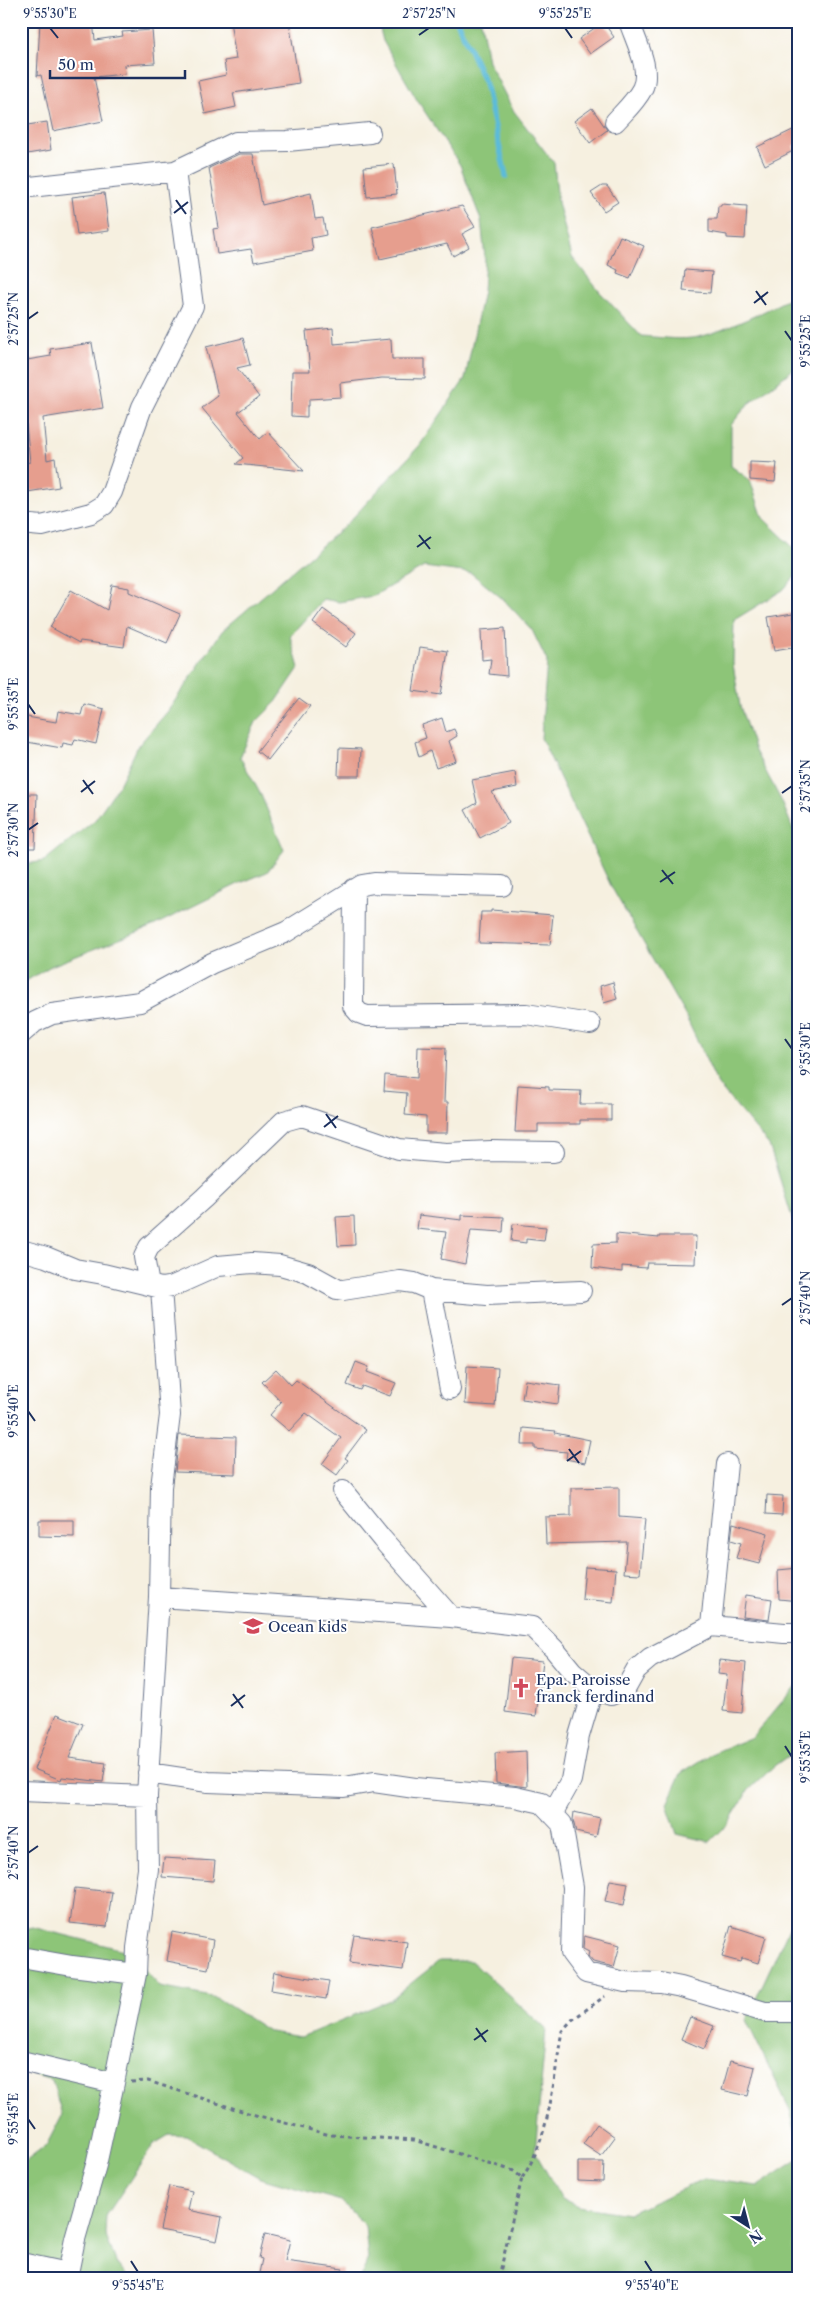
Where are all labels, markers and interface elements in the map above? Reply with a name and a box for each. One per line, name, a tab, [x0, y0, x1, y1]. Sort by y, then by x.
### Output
text: 9°55'30"E	[23, 6, 77, 21]
text: 2°57'25"N	[402, 6, 456, 21]
text: 9°55'25"E	[539, 6, 591, 21]
scale bar	[50, 48, 185, 80]
text: 50 m	[58, 55, 94, 74]
text: 2°57'25"N	[6, 292, 21, 346]
text: 9°55'25"E	[798, 315, 813, 367]
text: 9°55'35"E	[6, 678, 21, 730]
text: 2°57'35"N	[798, 759, 813, 813]
text: 2°57'30"N	[6, 803, 21, 857]
text: 9°55'30"E	[798, 1022, 813, 1076]
text: 2°57'40"N	[798, 1271, 813, 1325]
text: 9°55'40"E	[6, 1384, 21, 1438]
school or university icon: Ocean kids	[242, 1615, 264, 1637]
place label: Ocean kids	[268, 1617, 347, 1636]
place label: Epa. Paroisse franck ferdinand	[536, 1670, 654, 1706]
church icon: Epa. Paroisse franck ferdinand	[510, 1677, 532, 1699]
text: 9°55'35"E	[798, 1731, 813, 1783]
text: 2°57'40"N	[6, 1826, 21, 1880]
text: 9°55'45"E	[6, 2093, 21, 2145]
north arrow	[722, 2202, 772, 2252]
text: N	[745, 2226, 766, 2247]
text: 9°55'45"E	[112, 2278, 164, 2293]
text: 9°55'40"E	[625, 2278, 679, 2293]

